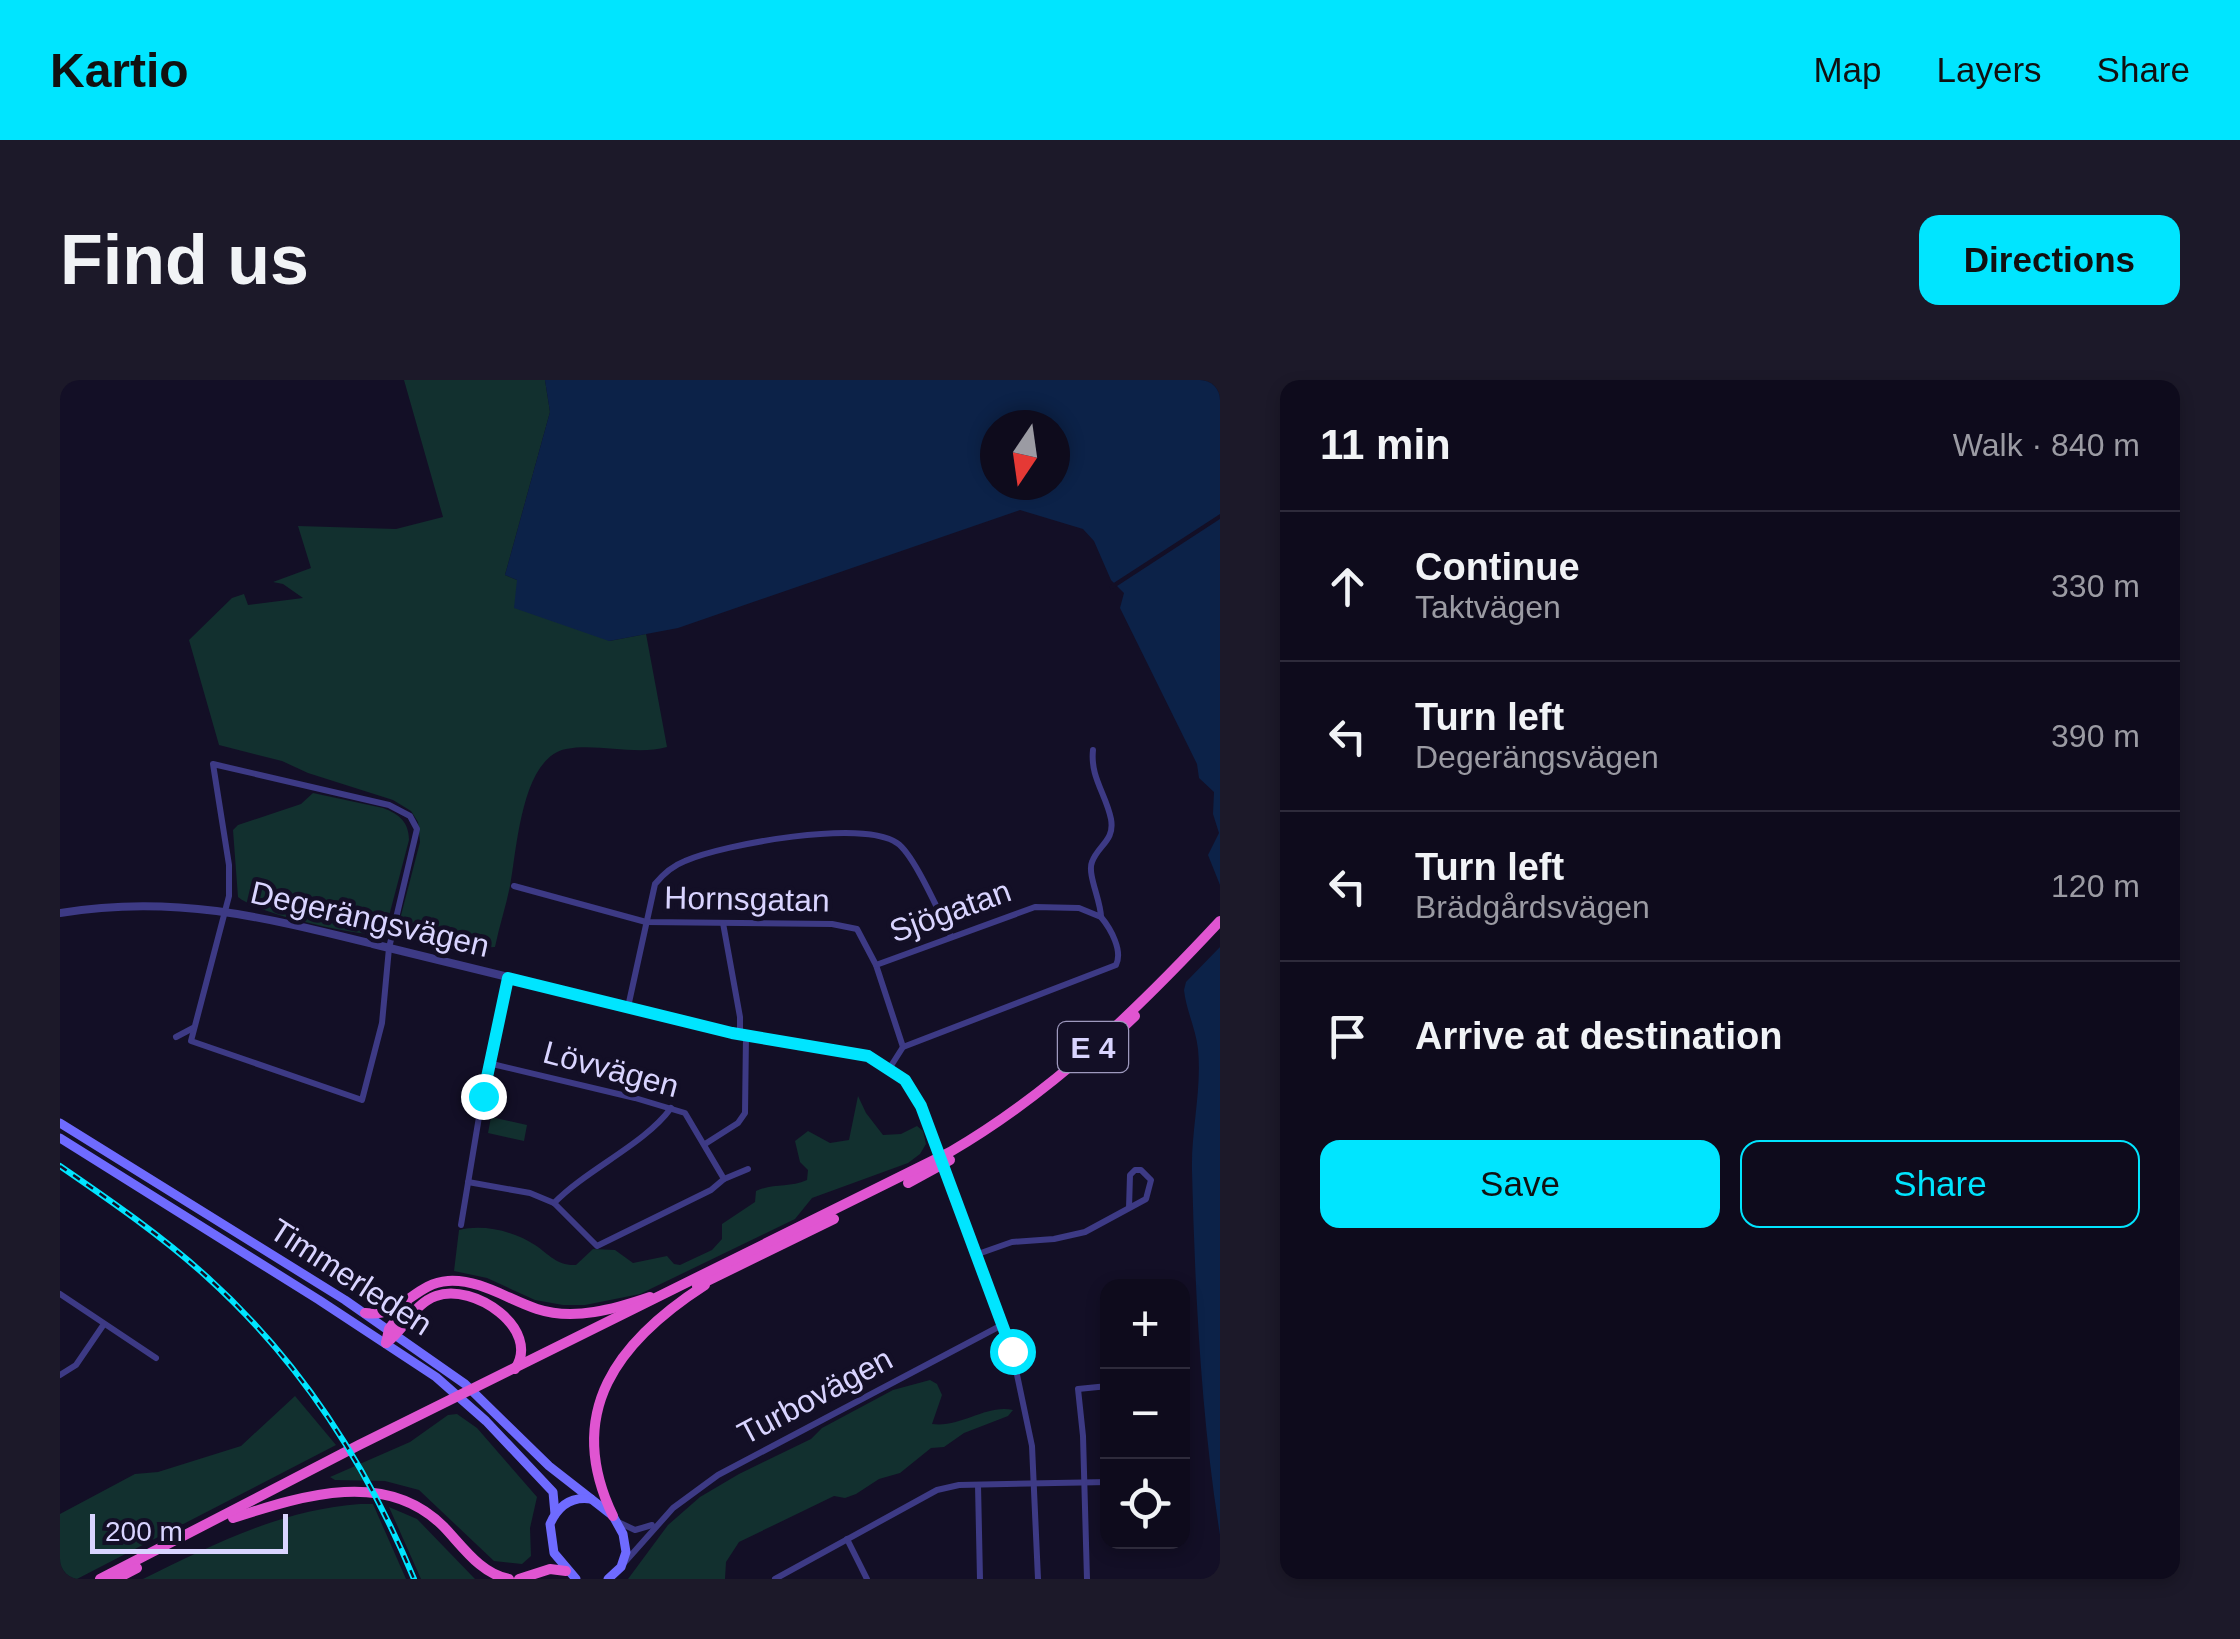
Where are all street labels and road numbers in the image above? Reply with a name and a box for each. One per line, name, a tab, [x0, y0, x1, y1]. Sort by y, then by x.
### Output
street label: Sjögatan	[884, 872, 1016, 950]
street label: Degerängsvägen	[247, 874, 493, 964]
street label: Hornsgatan	[664, 880, 830, 918]
road number: E 4	[1058, 1022, 1128, 1072]
street label: Lövvägen	[539, 1034, 683, 1104]
street label: Timmerleden	[263, 1211, 439, 1343]
street label: Turbovägen	[732, 1340, 898, 1452]

